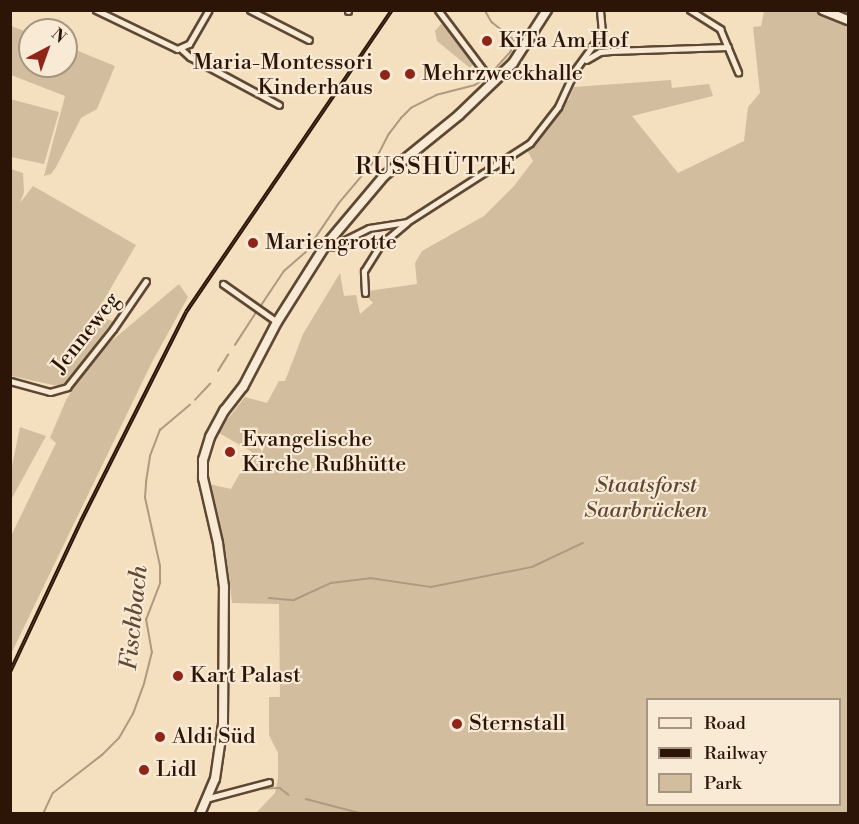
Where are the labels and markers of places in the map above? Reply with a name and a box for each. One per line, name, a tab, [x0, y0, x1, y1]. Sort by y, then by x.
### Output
place label: KiTa Am Hof	[499, 28, 628, 54]
marker: KiTa Am Hof	[480, 34, 494, 48]
place label: Maria-Montessori Kinderhaus	[193, 49, 373, 100]
place label: Mehrzweckhalle	[422, 61, 583, 87]
marker: Mehrzweckhalle	[403, 67, 417, 81]
marker: Maria-Montessori Kinderhaus	[378, 68, 392, 82]
place label: Mariengrotte	[265, 230, 397, 256]
marker: Mariengrotte	[246, 236, 260, 250]
place label: Evangelische Kirche Rußhütte	[242, 426, 406, 478]
marker: Evangelische Kirche Rußhütte	[223, 445, 237, 459]
place label: Kart Palast	[190, 663, 301, 689]
marker: Kart Palast	[171, 669, 185, 683]
place label: Sternstall	[469, 711, 565, 737]
marker: Sternstall	[450, 717, 464, 731]
place label: Aldi Süd	[172, 724, 256, 750]
marker: Aldi Süd	[153, 730, 167, 744]
place label: Lidl	[156, 757, 197, 783]
marker: Lidl	[137, 763, 151, 777]

